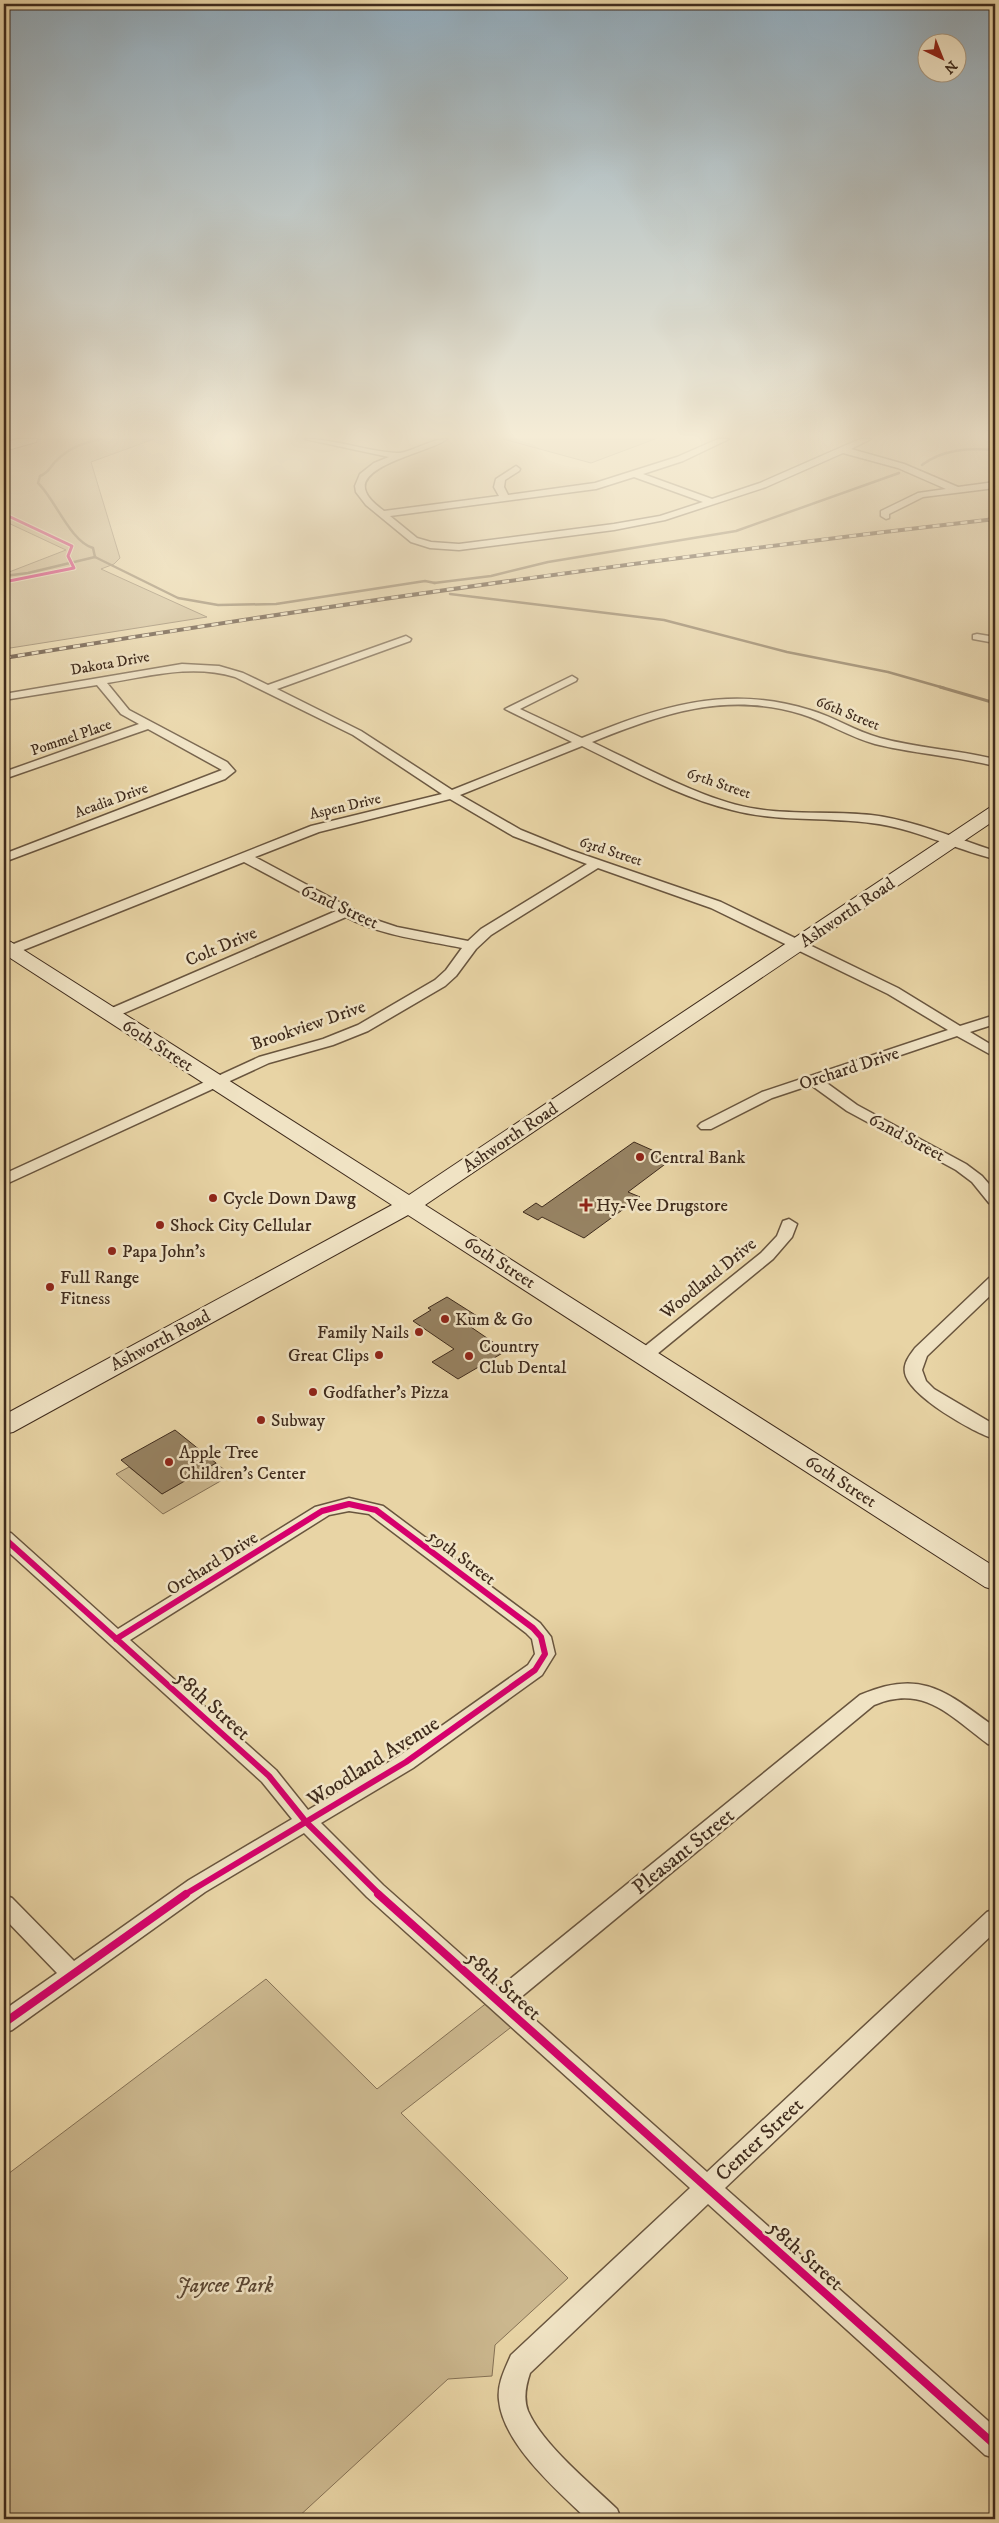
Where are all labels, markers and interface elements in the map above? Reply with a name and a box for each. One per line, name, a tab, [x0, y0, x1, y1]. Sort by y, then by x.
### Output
north arrow	[916, 32, 966, 82]
text: N	[939, 56, 961, 78]
street label: Dakota Drive	[69, 647, 151, 680]
street label: 66th Street	[813, 692, 883, 735]
street label: Pommel Place	[28, 715, 114, 760]
street label: 65th Street	[684, 764, 754, 803]
street label: Acadia Drive	[72, 778, 150, 823]
street label: Aspen Drive	[308, 789, 383, 824]
street label: 63rd Street	[577, 832, 645, 871]
street label: Ashworth Road	[796, 873, 899, 953]
street label: 62nd Street	[297, 879, 382, 935]
street label: Colt Drive	[182, 922, 261, 972]
street label: Brookview Drive	[248, 996, 369, 1056]
street label: 60th Street	[118, 1015, 197, 1077]
street label: Orchard Drive	[797, 1042, 902, 1095]
street label: Ashworth Road	[459, 1098, 562, 1178]
street label: 62nd Street	[865, 1109, 949, 1167]
place label: Central Bank	[650, 1147, 746, 1169]
marker: Central Bank	[634, 1151, 646, 1163]
place label: Cycle Down Dawg	[223, 1188, 356, 1210]
marker: Cycle Down Dawg	[207, 1192, 219, 1204]
place label: Hy-Vee Drugstore	[596, 1195, 728, 1217]
marker: Hy-Vee Drugstore	[580, 1199, 592, 1211]
place label: Shock City Cellular	[170, 1215, 312, 1237]
marker: Shock City Cellular	[154, 1219, 166, 1231]
street label: 60th Street	[460, 1232, 539, 1294]
street label: Woodland Drive	[655, 1233, 761, 1325]
place label: Papa John's	[122, 1241, 205, 1263]
marker: Papa John's	[106, 1245, 118, 1257]
place label: Full Range Fitness	[60, 1267, 139, 1310]
marker: Full Range Fitness	[44, 1281, 56, 1293]
street label: Ashworth Road	[107, 1305, 214, 1376]
place label: Kum & Go	[455, 1309, 533, 1331]
marker: Kum & Go	[439, 1313, 451, 1325]
place label: Family Nails	[317, 1322, 409, 1344]
marker: Family Nails	[413, 1326, 425, 1338]
place label: Country Club Dental	[479, 1336, 567, 1379]
place label: Great Clips	[288, 1345, 369, 1367]
marker: Great Clips	[373, 1349, 385, 1361]
marker: Country Club Dental	[463, 1350, 475, 1362]
place label: Godfather's Pizza	[323, 1382, 449, 1404]
marker: Godfather's Pizza	[307, 1386, 319, 1398]
place label: Subway	[271, 1410, 326, 1432]
marker: Subway	[255, 1414, 267, 1426]
place label: Apple Tree Children's Center	[179, 1442, 306, 1485]
street label: 60th Street	[801, 1451, 880, 1513]
marker: Apple Tree Children's Center	[163, 1456, 175, 1468]
street label: 59th Street	[423, 1525, 500, 1591]
street label: Orchard Drive	[163, 1527, 262, 1601]
street label: 58th Street	[169, 1665, 256, 1747]
street label: Woodland Avenue	[302, 1711, 445, 1813]
street label: Pleasant Street	[627, 1803, 740, 1901]
street label: 58th Street	[460, 1945, 547, 2027]
street label: Center Street	[710, 2092, 809, 2187]
street label: 58th Street	[762, 2215, 849, 2297]
park label: Jaycee Park	[177, 2273, 274, 2299]

